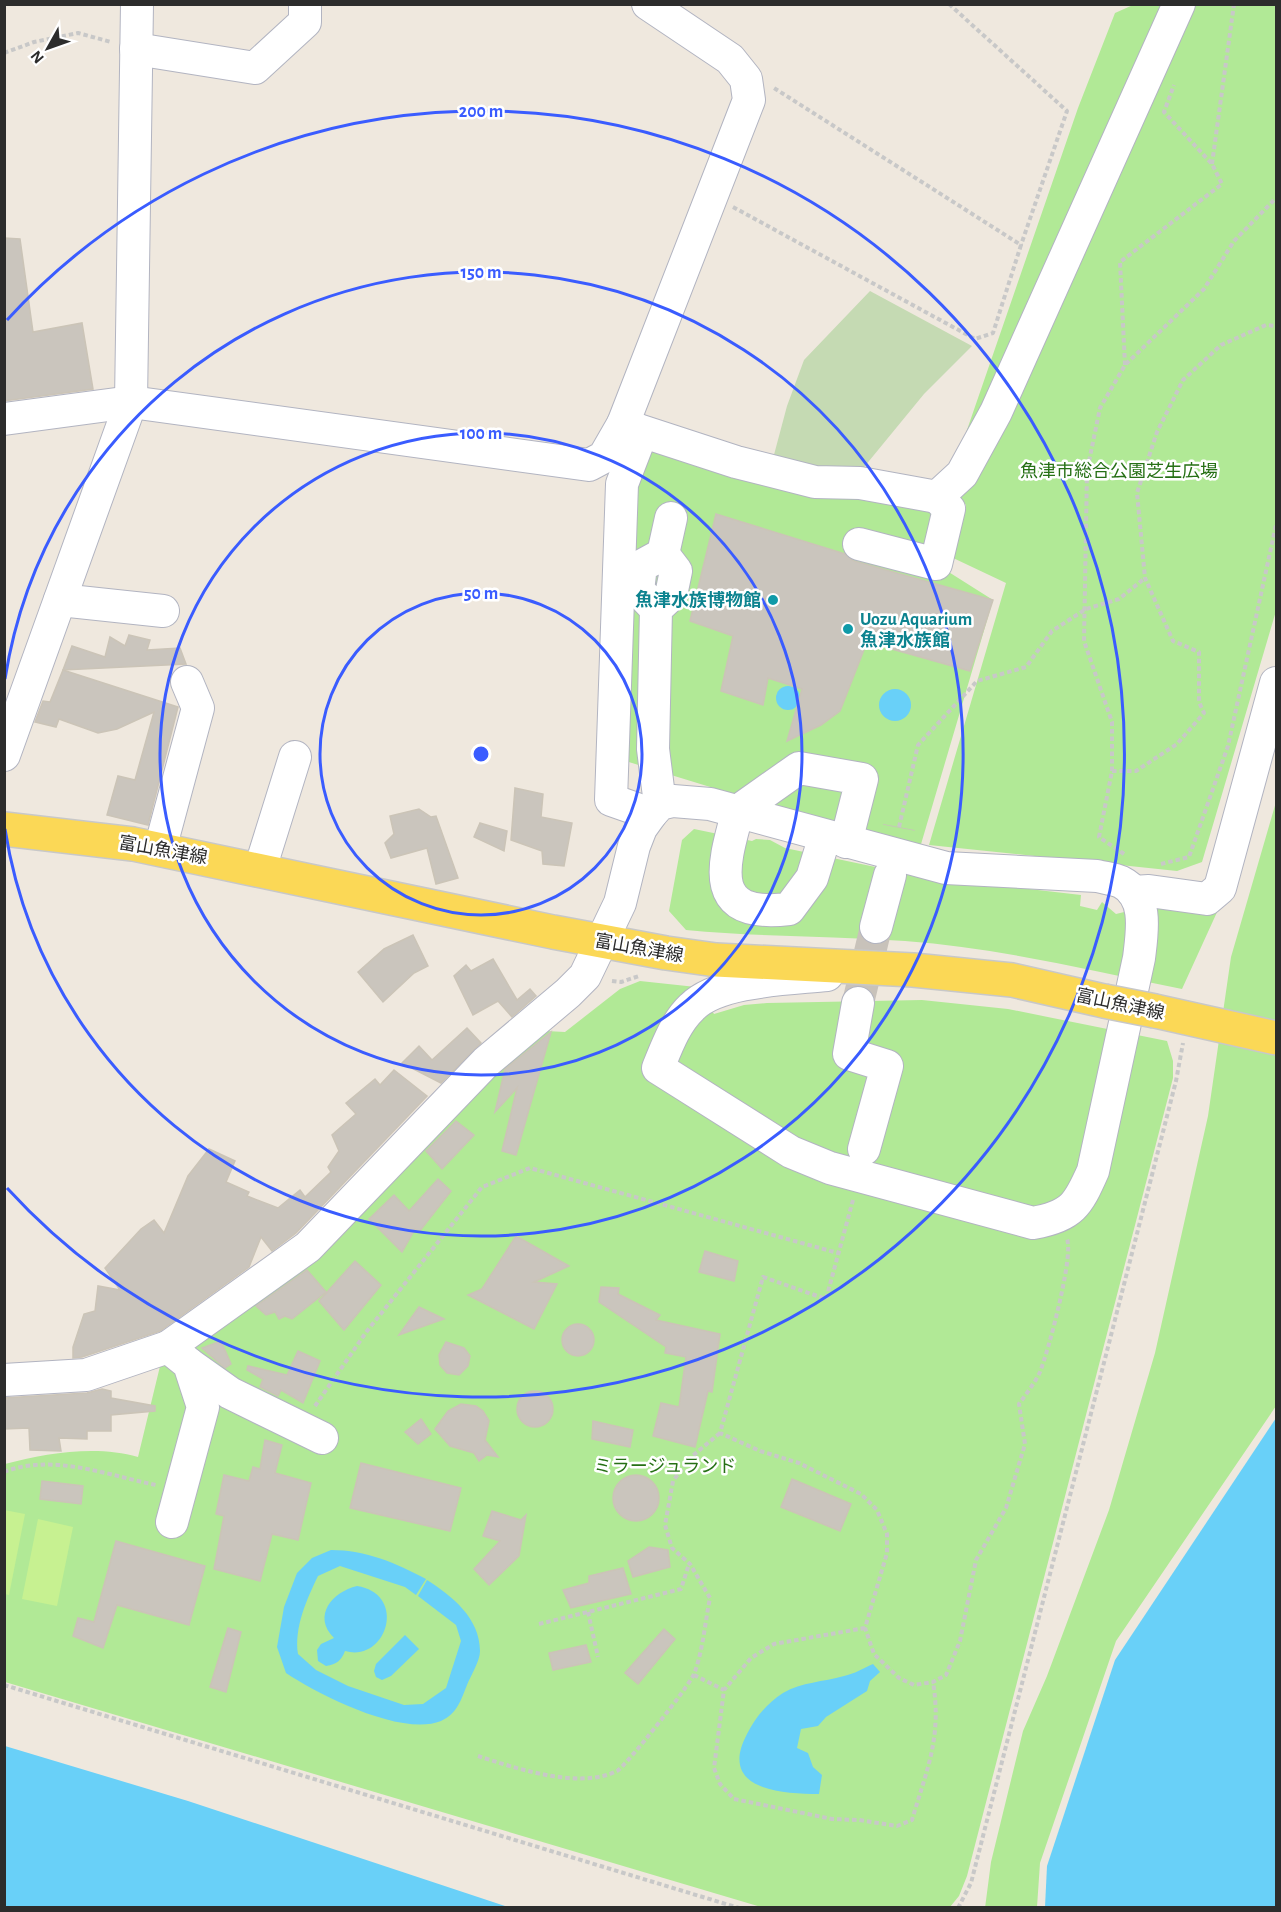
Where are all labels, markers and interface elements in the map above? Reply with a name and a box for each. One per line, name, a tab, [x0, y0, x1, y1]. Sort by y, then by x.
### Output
north arrow	[18, 18, 78, 78]
text: N	[28, 48, 47, 66]
text: 200 m	[459, 103, 503, 121]
text: 150 m	[461, 264, 501, 282]
text: 100 m	[460, 425, 502, 443]
park label: 魚津市総合公園芝生広場	[1020, 461, 1218, 481]
text: 50 m	[464, 585, 498, 603]
place label: 魚津水族博物館	[635, 589, 761, 610]
marker: 魚津水族博物館	[766, 593, 780, 607]
place label: Uozu Aquarium 魚津水族館	[860, 611, 972, 650]
marker: Uozu Aquarium 魚津水族館	[841, 622, 855, 636]
centre of rings	[471, 744, 491, 764]
street label: 富山魚津線	[117, 832, 209, 868]
street label: 富山魚津線	[593, 930, 685, 966]
street label: 富山魚津線	[1074, 985, 1166, 1023]
park label: ミラージュランド	[594, 1457, 736, 1476]

